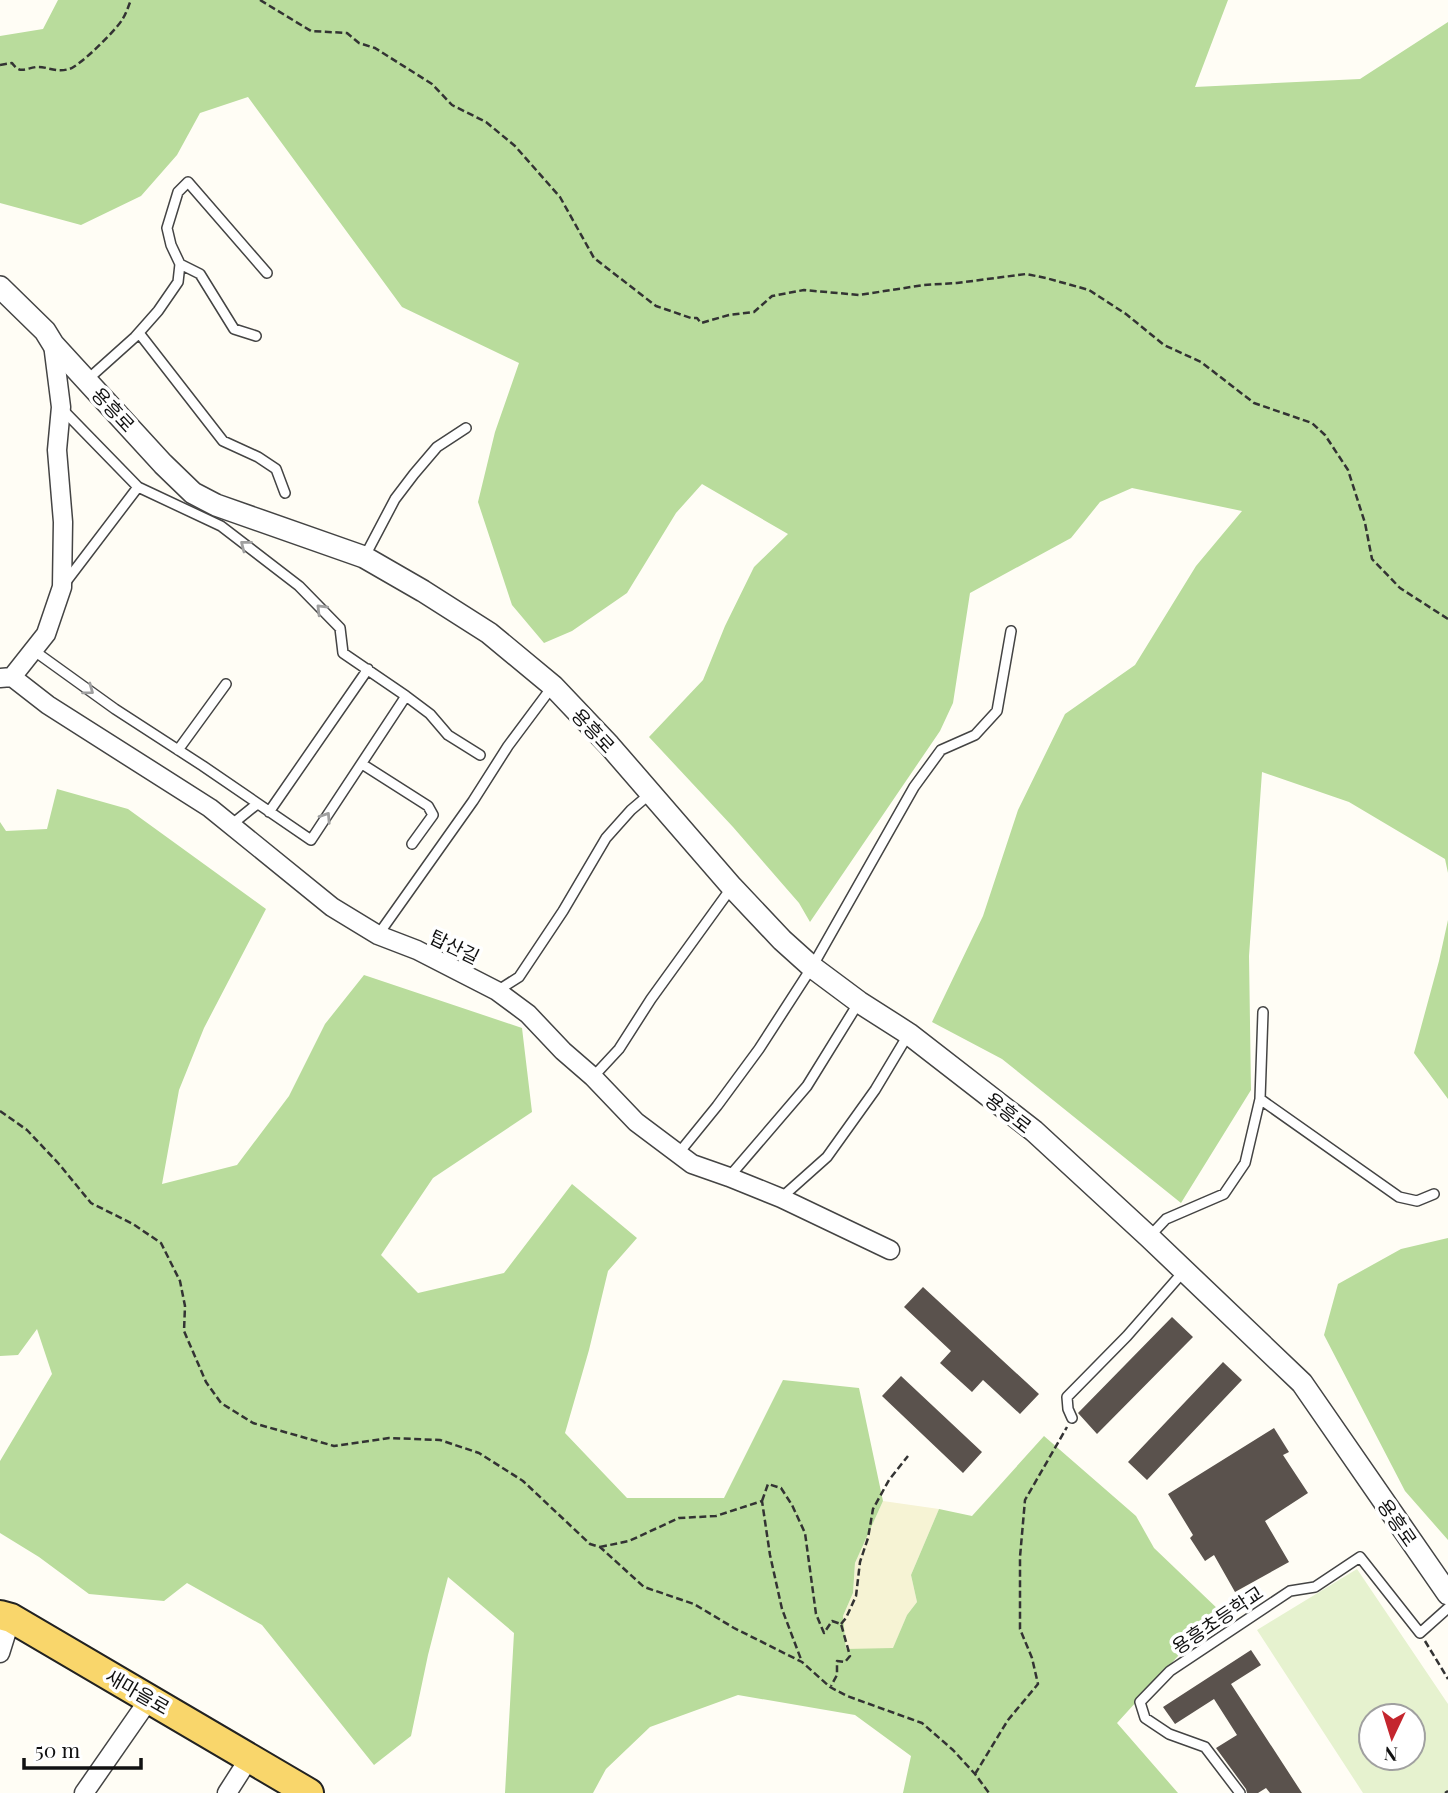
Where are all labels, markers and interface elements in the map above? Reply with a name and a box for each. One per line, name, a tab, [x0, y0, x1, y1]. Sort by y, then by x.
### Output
street label: 용흥로	[87, 381, 141, 437]
one-way arrow	[241, 540, 253, 553]
one-way arrow	[317, 604, 330, 617]
one-way arrow	[81, 682, 94, 694]
street label: 용흥로	[567, 702, 621, 758]
one-way arrow	[318, 812, 331, 825]
street label: 탑산길	[426, 923, 484, 969]
street label: 용흥로	[980, 1086, 1038, 1138]
street label: 용흥로	[1372, 1493, 1424, 1551]
street label: 용흥초등학교	[1166, 1579, 1268, 1659]
street label: 새마을로	[101, 1662, 175, 1720]
north arrow	[1357, 1702, 1427, 1772]
scale bar	[24, 1727, 142, 1771]
text: 50 m	[35, 1735, 81, 1763]
text: N	[1383, 1741, 1398, 1768]

